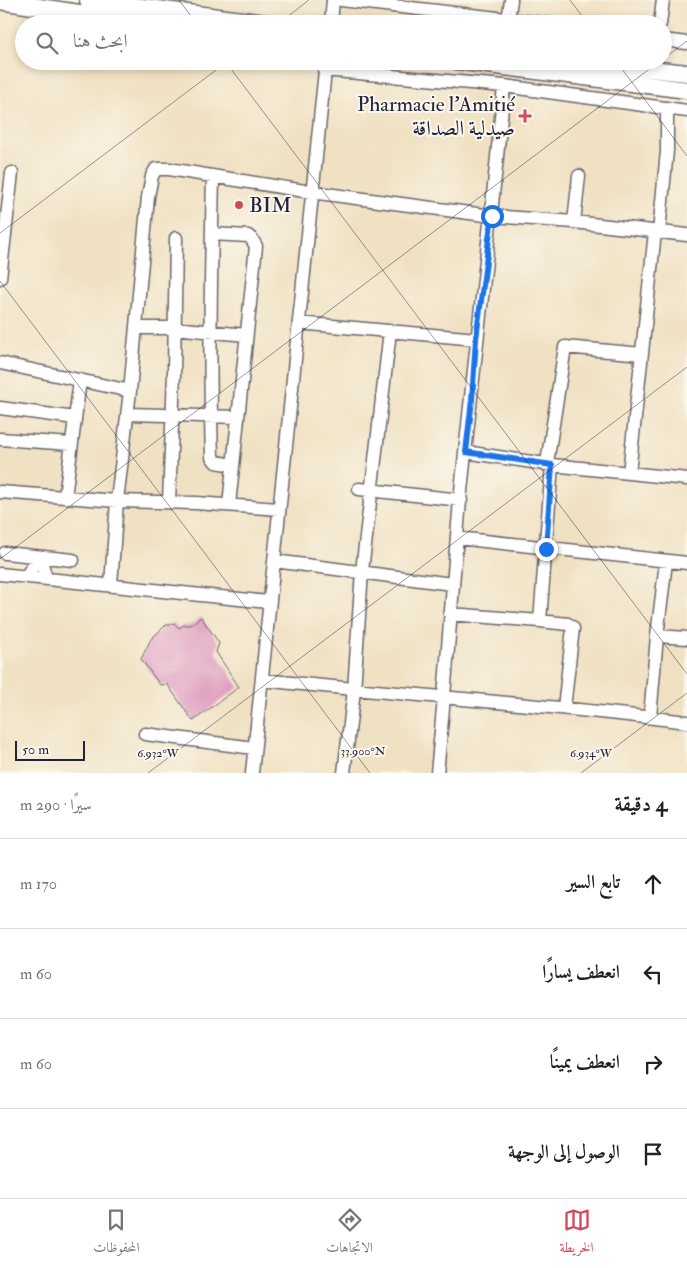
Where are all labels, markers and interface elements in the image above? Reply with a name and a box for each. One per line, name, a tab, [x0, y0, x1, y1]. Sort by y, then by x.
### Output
search box	[15, 15, 672, 70]
icon: search	[33, 29, 61, 57]
text: ابحث هنا	[73, 29, 128, 53]
place label: Pharmacie l'Amitié صيدلية الصداقة	[357, 91, 515, 142]
marker: Pharmacie l'Amitié صيدلية الصداقة	[519, 110, 531, 122]
place label: BIM	[249, 192, 292, 219]
marker: BIM	[233, 199, 245, 211]
route start	[481, 205, 504, 228]
route end	[535, 538, 558, 561]
scale bar	[15, 738, 85, 761]
text: 50 m	[22, 741, 49, 758]
text: 33.900°N	[341, 744, 386, 759]
text: 6.932°W	[137, 746, 180, 761]
text: 6.934°W	[570, 746, 613, 761]
text: 4 دقيقة	[615, 791, 667, 818]
text: سيرًا · 290 m	[20, 795, 92, 815]
text: تابع السير	[566, 870, 620, 894]
icon: ahead	[639, 870, 667, 898]
text: 170 m	[20, 874, 57, 894]
text: انعطف يسارًا	[542, 960, 620, 984]
icon: left	[639, 960, 667, 988]
text: 60 m	[20, 964, 52, 984]
text: انعطف يمينًا	[550, 1050, 620, 1074]
icon: right	[639, 1050, 667, 1078]
text: 60 m	[20, 1054, 52, 1074]
text: الوصول إلى الوجهة	[508, 1140, 620, 1164]
icon: arrive	[639, 1140, 667, 1168]
tab: المحفوظات	[93, 1206, 140, 1261]
tab: الاتجاهات	[326, 1206, 373, 1261]
tab: الخريطة	[560, 1206, 594, 1261]

